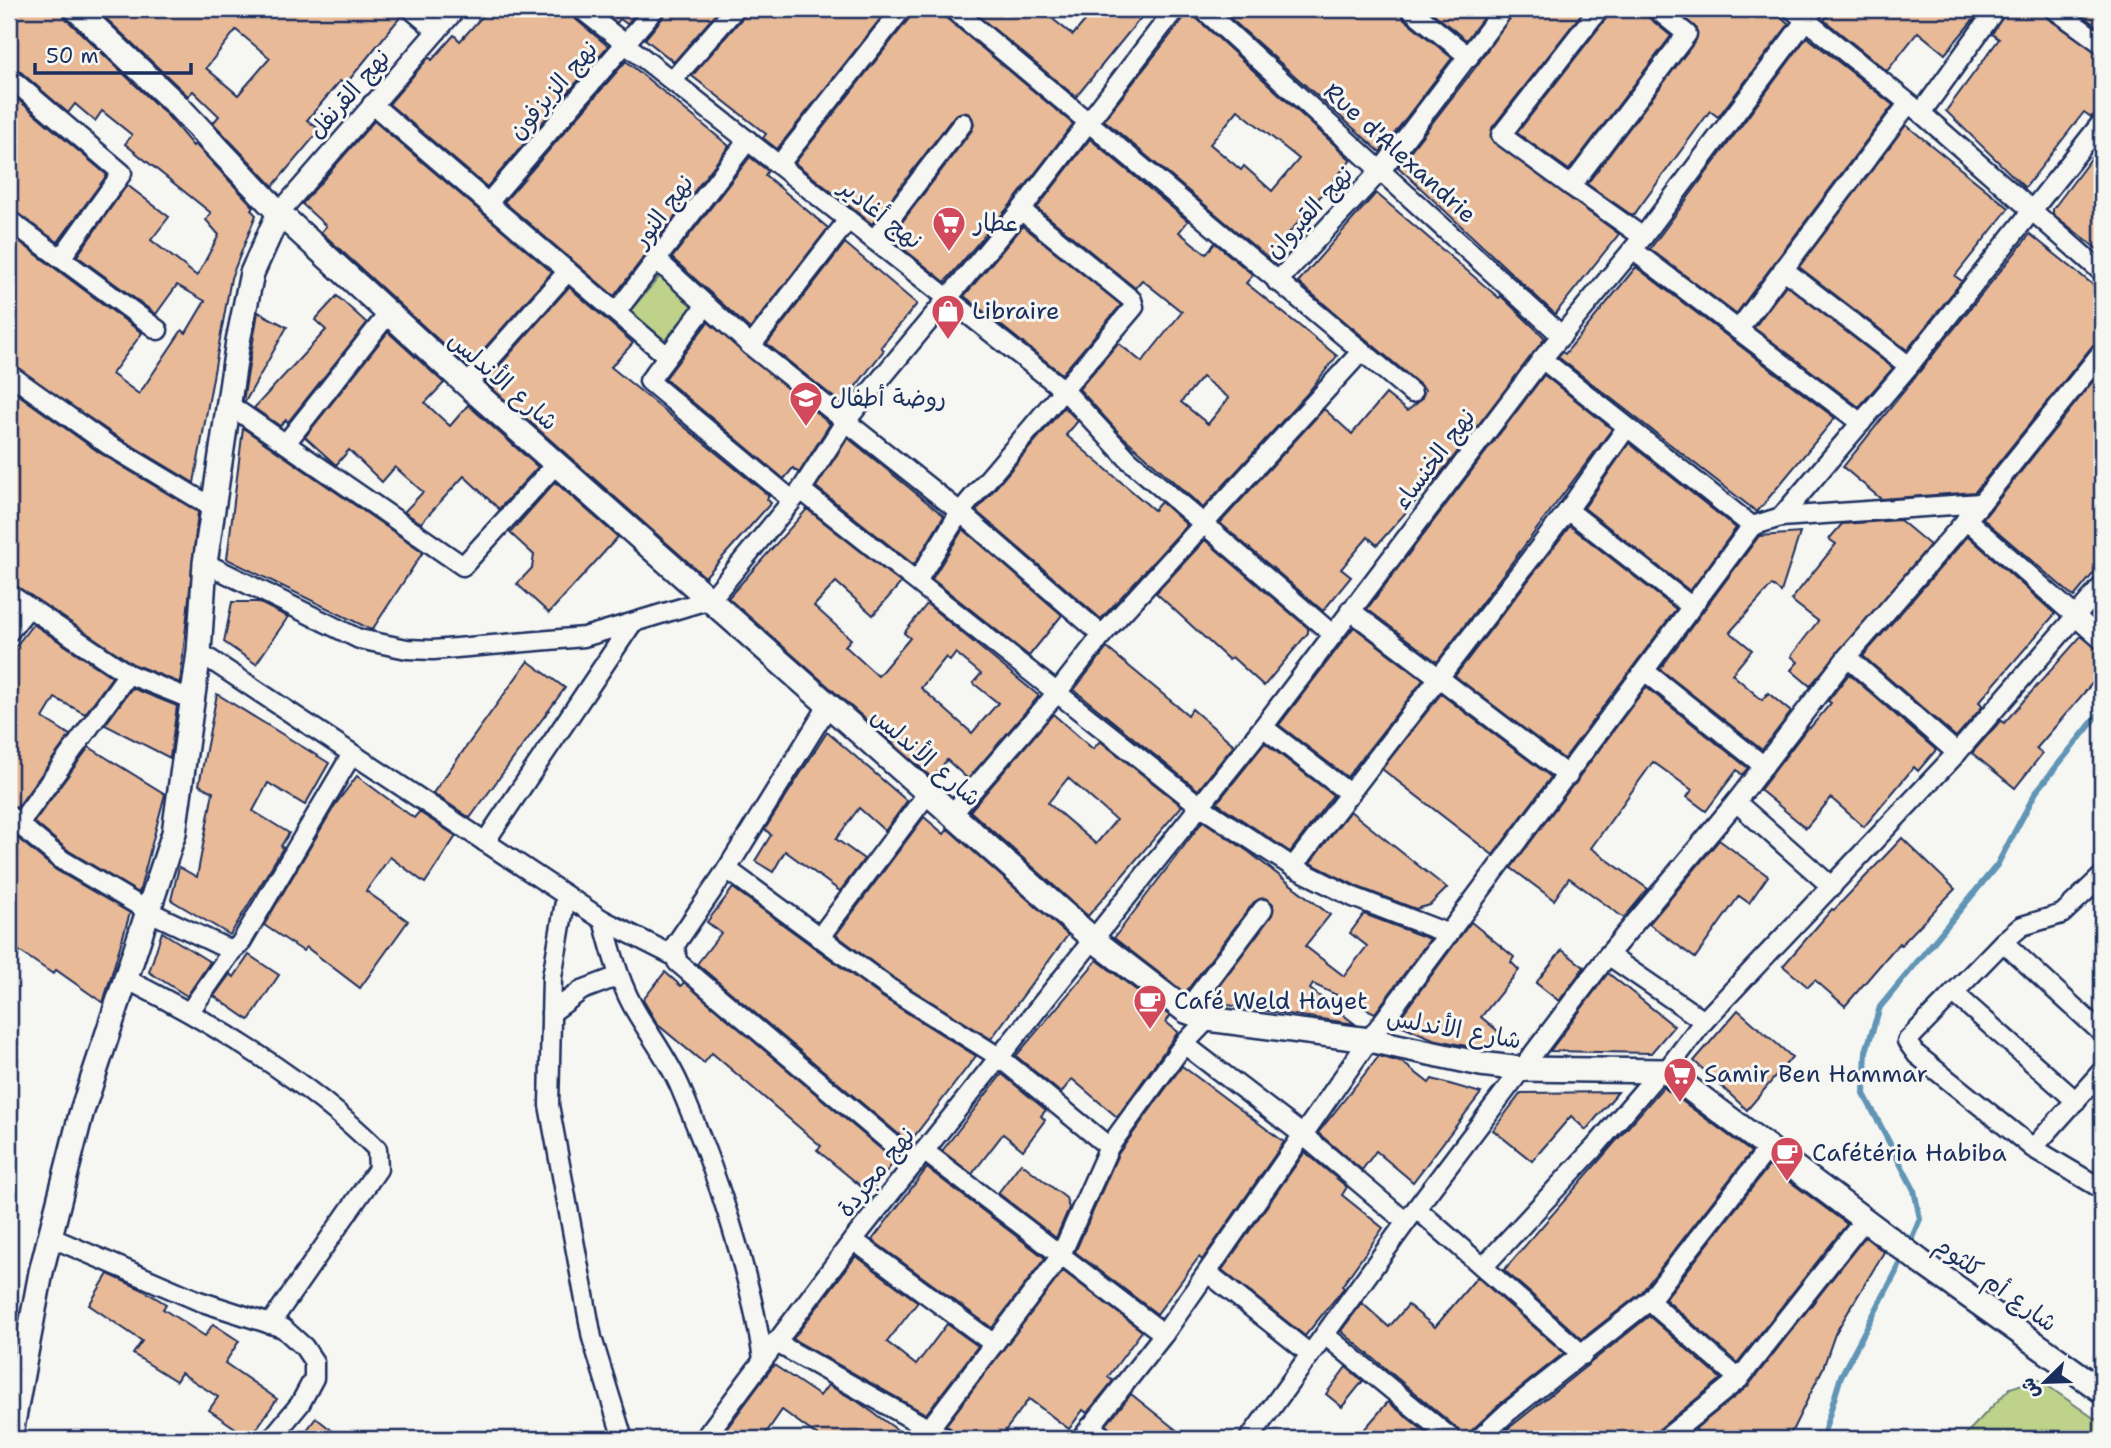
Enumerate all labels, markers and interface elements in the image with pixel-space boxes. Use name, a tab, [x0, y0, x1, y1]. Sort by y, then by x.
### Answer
scale bar	[35, 32, 191, 76]
street label: نهج الزيزفون	[501, 34, 605, 146]
text: 50 m	[46, 42, 99, 70]
street label: نهج القرنفل	[301, 42, 397, 146]
street label: Rue d'Alexandrie	[1317, 76, 1483, 230]
street label: نهج القيروان	[1258, 159, 1360, 265]
street label: نهج النور	[624, 168, 701, 256]
street label: نهج أغادير	[831, 170, 929, 256]
supermarket icon: عطار	[930, 204, 968, 253]
place label: عطار	[972, 207, 1018, 239]
shop icon: Libraire	[929, 292, 967, 341]
place label: Libraire	[972, 295, 1060, 327]
street label: شارع الأندلس	[441, 324, 565, 438]
school or university icon: روضة أطفال	[787, 379, 825, 428]
place label: روضة أطفال	[830, 382, 946, 414]
street label: نهج الخنساء	[1385, 402, 1483, 516]
street label: شارع الأندلس	[864, 700, 988, 814]
cafe icon: Café Weld Hayet	[1131, 982, 1169, 1031]
place label: Café Weld Hayet	[1174, 985, 1368, 1017]
street label: شارع الأندلس	[1384, 1000, 1524, 1058]
supermarket icon: Samir Ben Hammar	[1661, 1055, 1699, 1104]
place label: Samir Ben Hammar	[1704, 1058, 1928, 1090]
street label: نهج مجردة	[830, 1120, 922, 1224]
cafe icon: Cafétéria Habiba	[1768, 1134, 1806, 1183]
place label: Cafétéria Habiba	[1812, 1137, 2007, 1169]
street label: شارع أم كلثوم	[1927, 1229, 2064, 1341]
north arrow	[2010, 1346, 2080, 1416]
text: ش	[2014, 1374, 2045, 1403]

